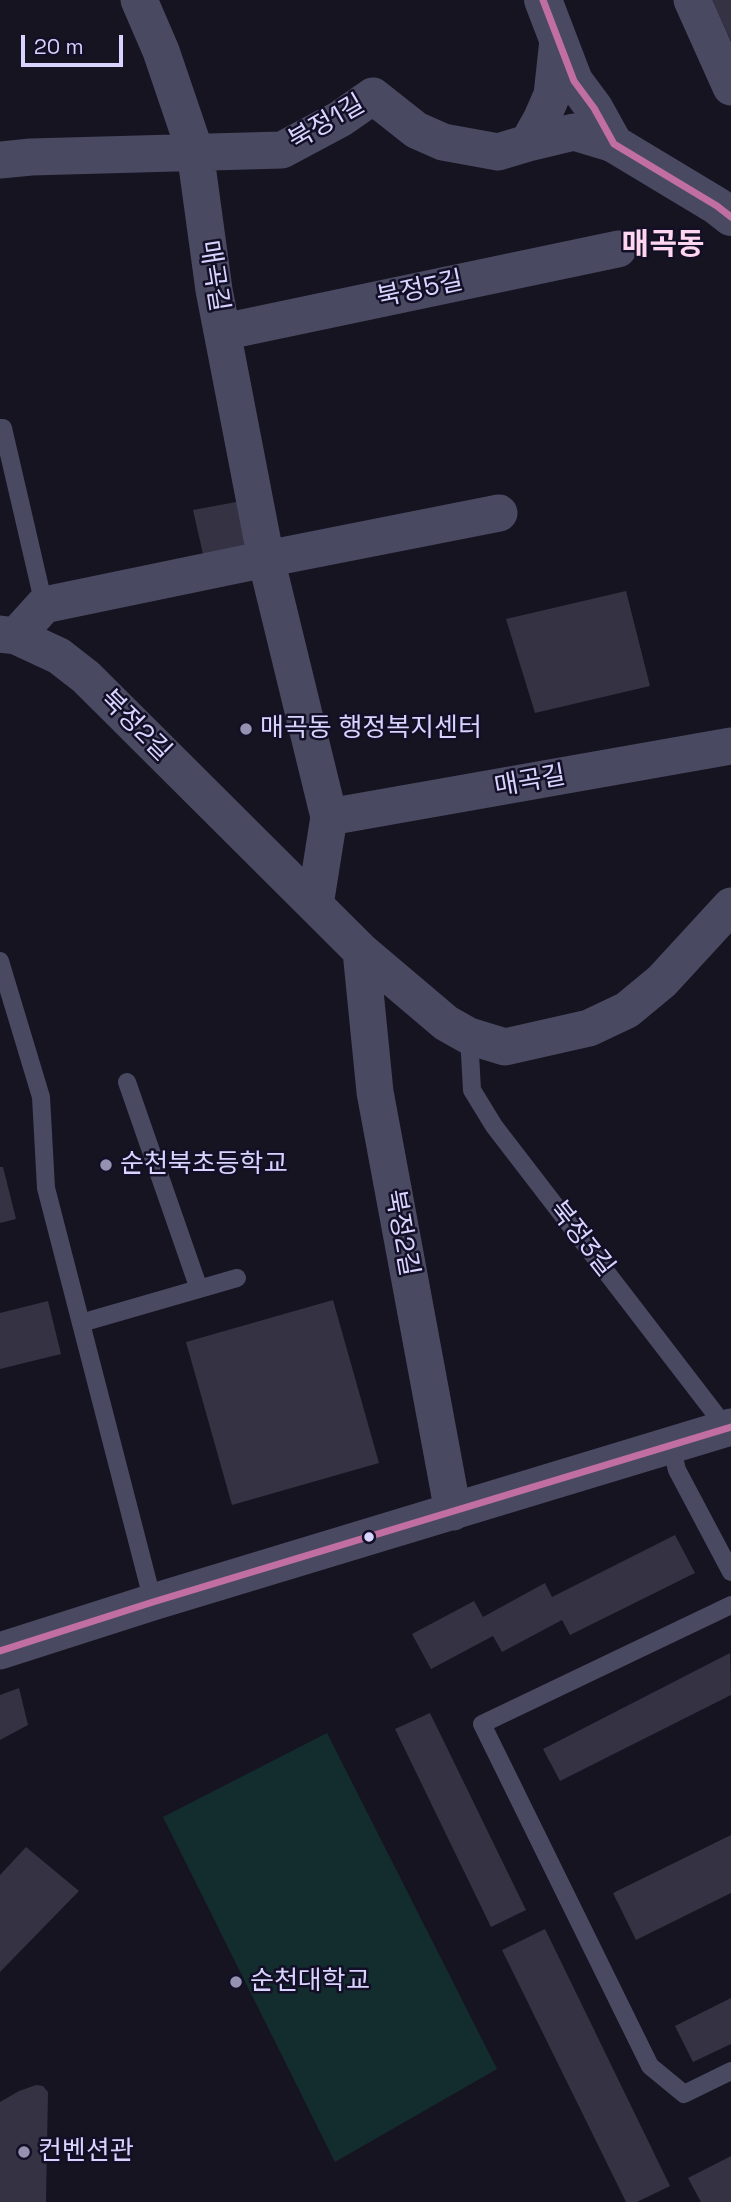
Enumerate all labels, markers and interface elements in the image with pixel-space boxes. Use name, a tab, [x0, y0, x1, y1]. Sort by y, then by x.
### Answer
scale bar	[24, 21, 126, 65]
text: 20 m	[34, 33, 84, 60]
street label: 북정1길	[283, 89, 371, 157]
district label: 매곡동	[622, 228, 704, 264]
street label: 매곡길	[192, 238, 234, 314]
street label: 북정5길	[374, 266, 466, 314]
street label: 북정2길	[93, 684, 177, 768]
place label: 매곡동 행정복지센터	[260, 713, 482, 745]
marker: 매곡동 행정복지센터	[238, 721, 254, 737]
street label: 매곡길	[492, 760, 568, 804]
place label: 순천북초등학교	[120, 1149, 287, 1181]
marker: 순천북초등학교	[98, 1157, 114, 1173]
street label: 북정2길	[378, 1187, 424, 1279]
street label: 북정3길	[542, 1195, 620, 1283]
unlabelled marker	[362, 1530, 376, 1544]
place label: 순천대학교	[250, 1966, 370, 1998]
marker: 순천대학교	[228, 1974, 244, 1990]
place label: 컨벤션관	[38, 2136, 134, 2168]
marker: 컨벤션관	[16, 2144, 32, 2160]

